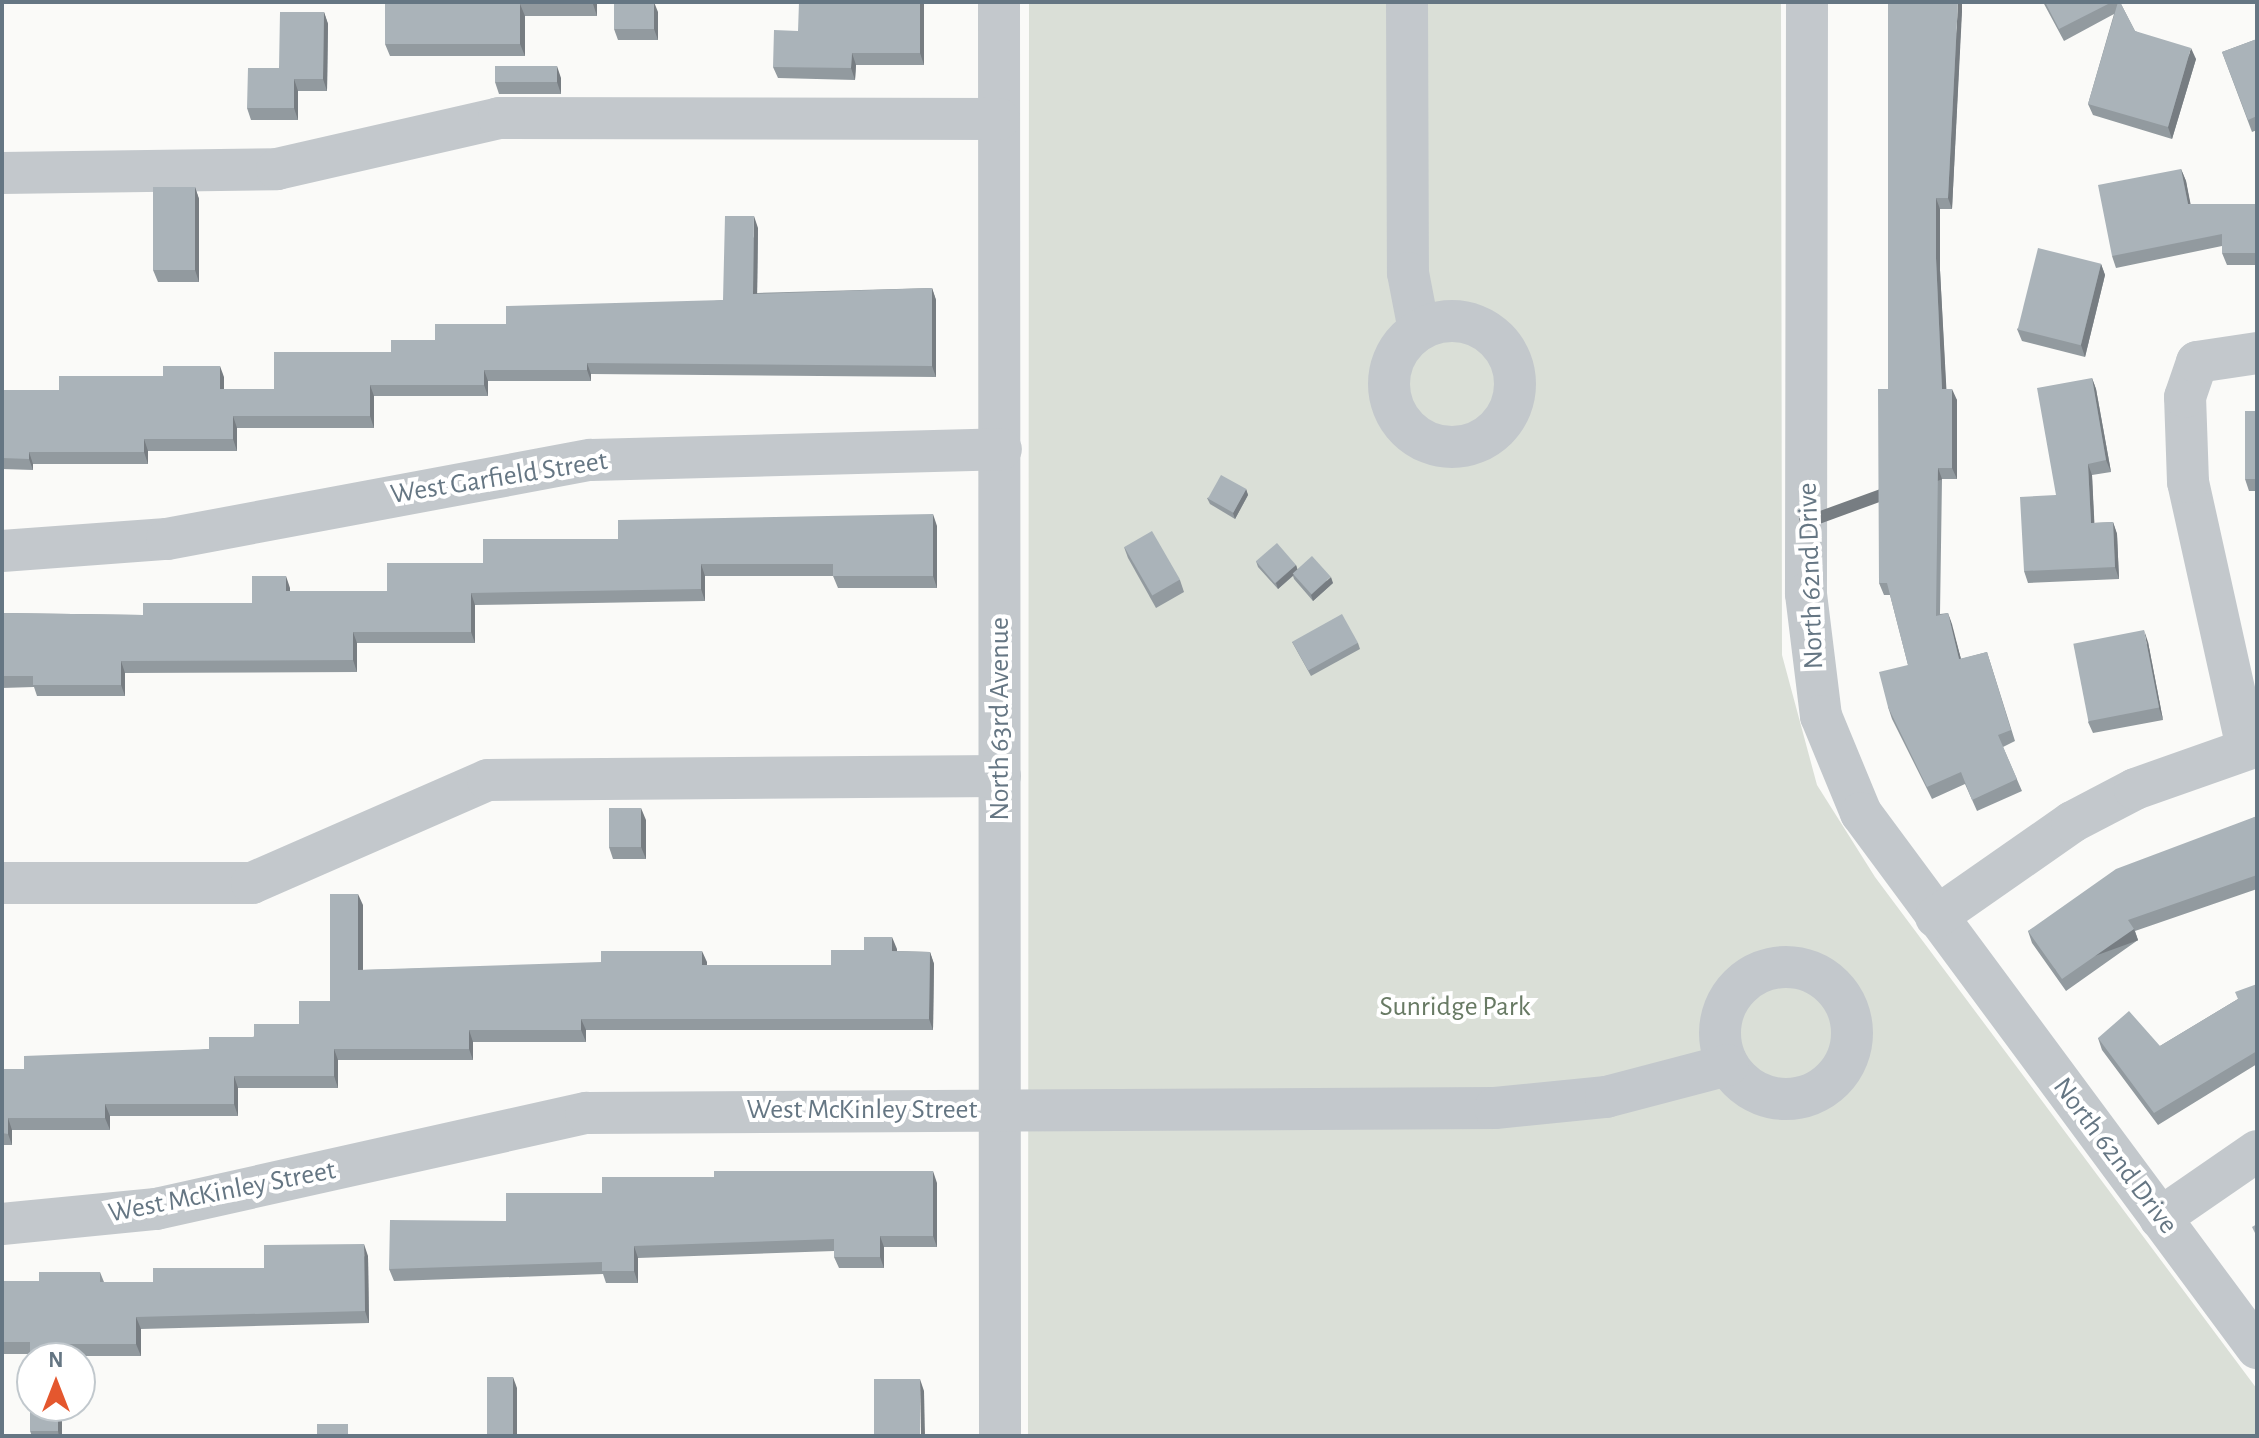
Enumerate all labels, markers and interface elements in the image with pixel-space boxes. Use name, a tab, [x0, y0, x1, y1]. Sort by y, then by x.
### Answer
street label: West Garfield Street	[388, 444, 610, 512]
street label: North 62nd Drive	[1791, 482, 1831, 670]
street label: North 63rd Avenue	[983, 617, 1017, 821]
park label: Sunridge Park	[1379, 990, 1531, 1024]
street label: North 62nd Drive	[2045, 1071, 2185, 1241]
street label: West McKinley Street	[747, 1093, 977, 1127]
street label: West McKinley Street	[105, 1153, 339, 1231]
north arrow	[16, 1342, 96, 1422]
text: N	[48, 1349, 64, 1371]

